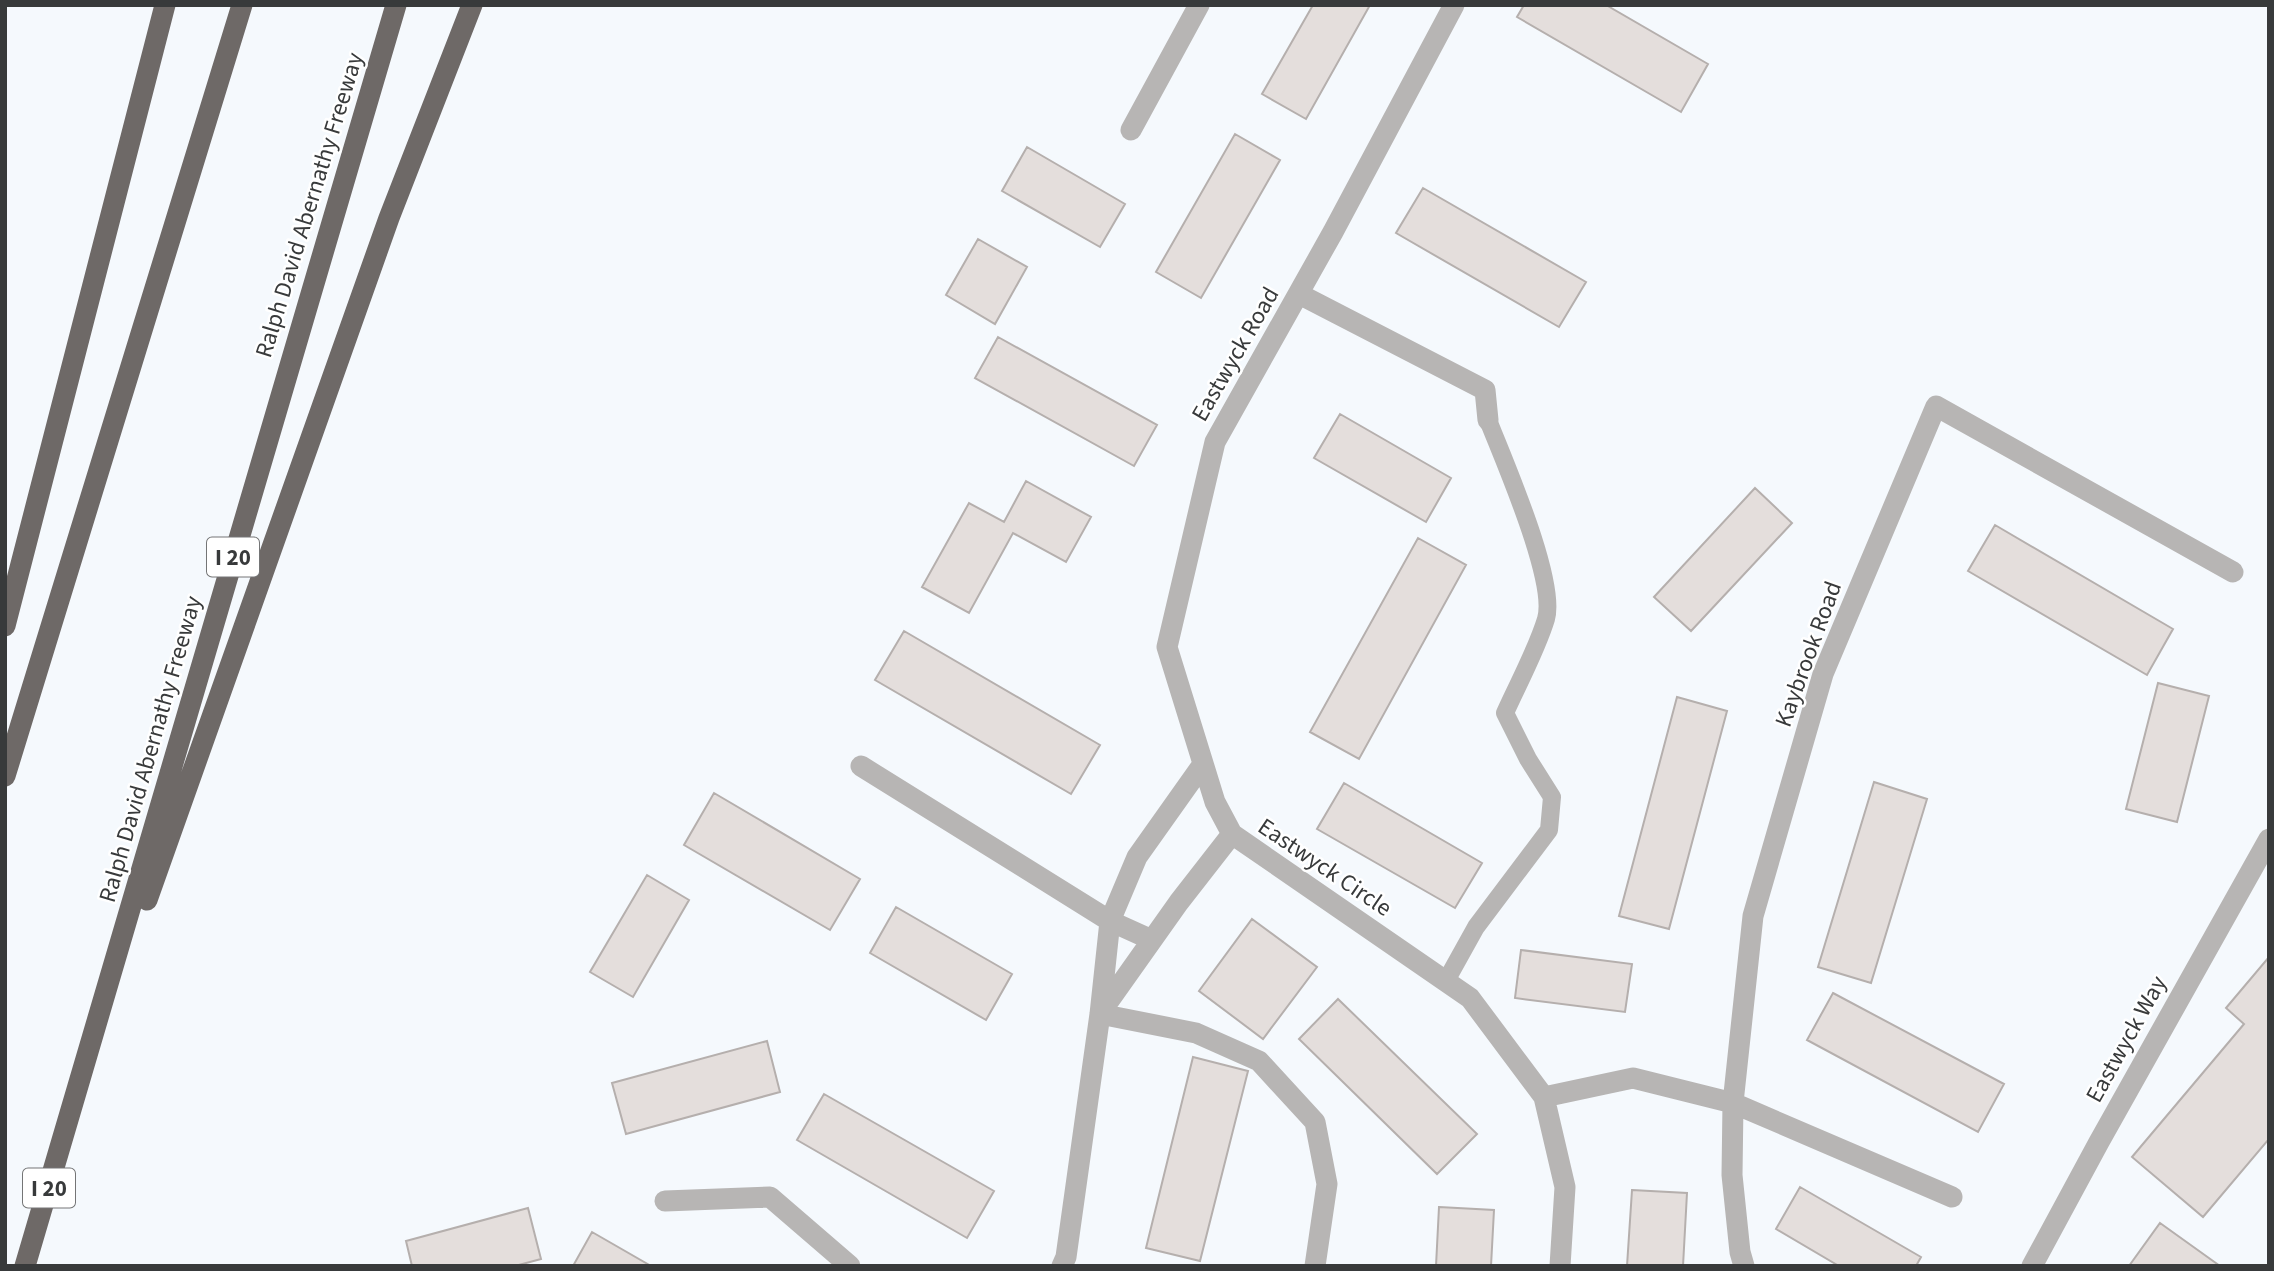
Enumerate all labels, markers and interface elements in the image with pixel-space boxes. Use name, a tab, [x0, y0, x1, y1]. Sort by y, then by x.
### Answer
street label: Ralph David Abernathy Freeway	[246, 48, 373, 362]
street label: Eastwyck Road	[1183, 281, 1288, 428]
road number: I 20	[207, 538, 259, 576]
street label: Kaybrook Road	[1766, 576, 1851, 732]
street label: Ralph David Abernathy Freeway	[90, 592, 211, 907]
street label: Eastwyck Circle	[1251, 810, 1399, 925]
street label: Eastwyck Way	[2077, 969, 2176, 1109]
road number: I 20	[23, 1168, 75, 1208]

